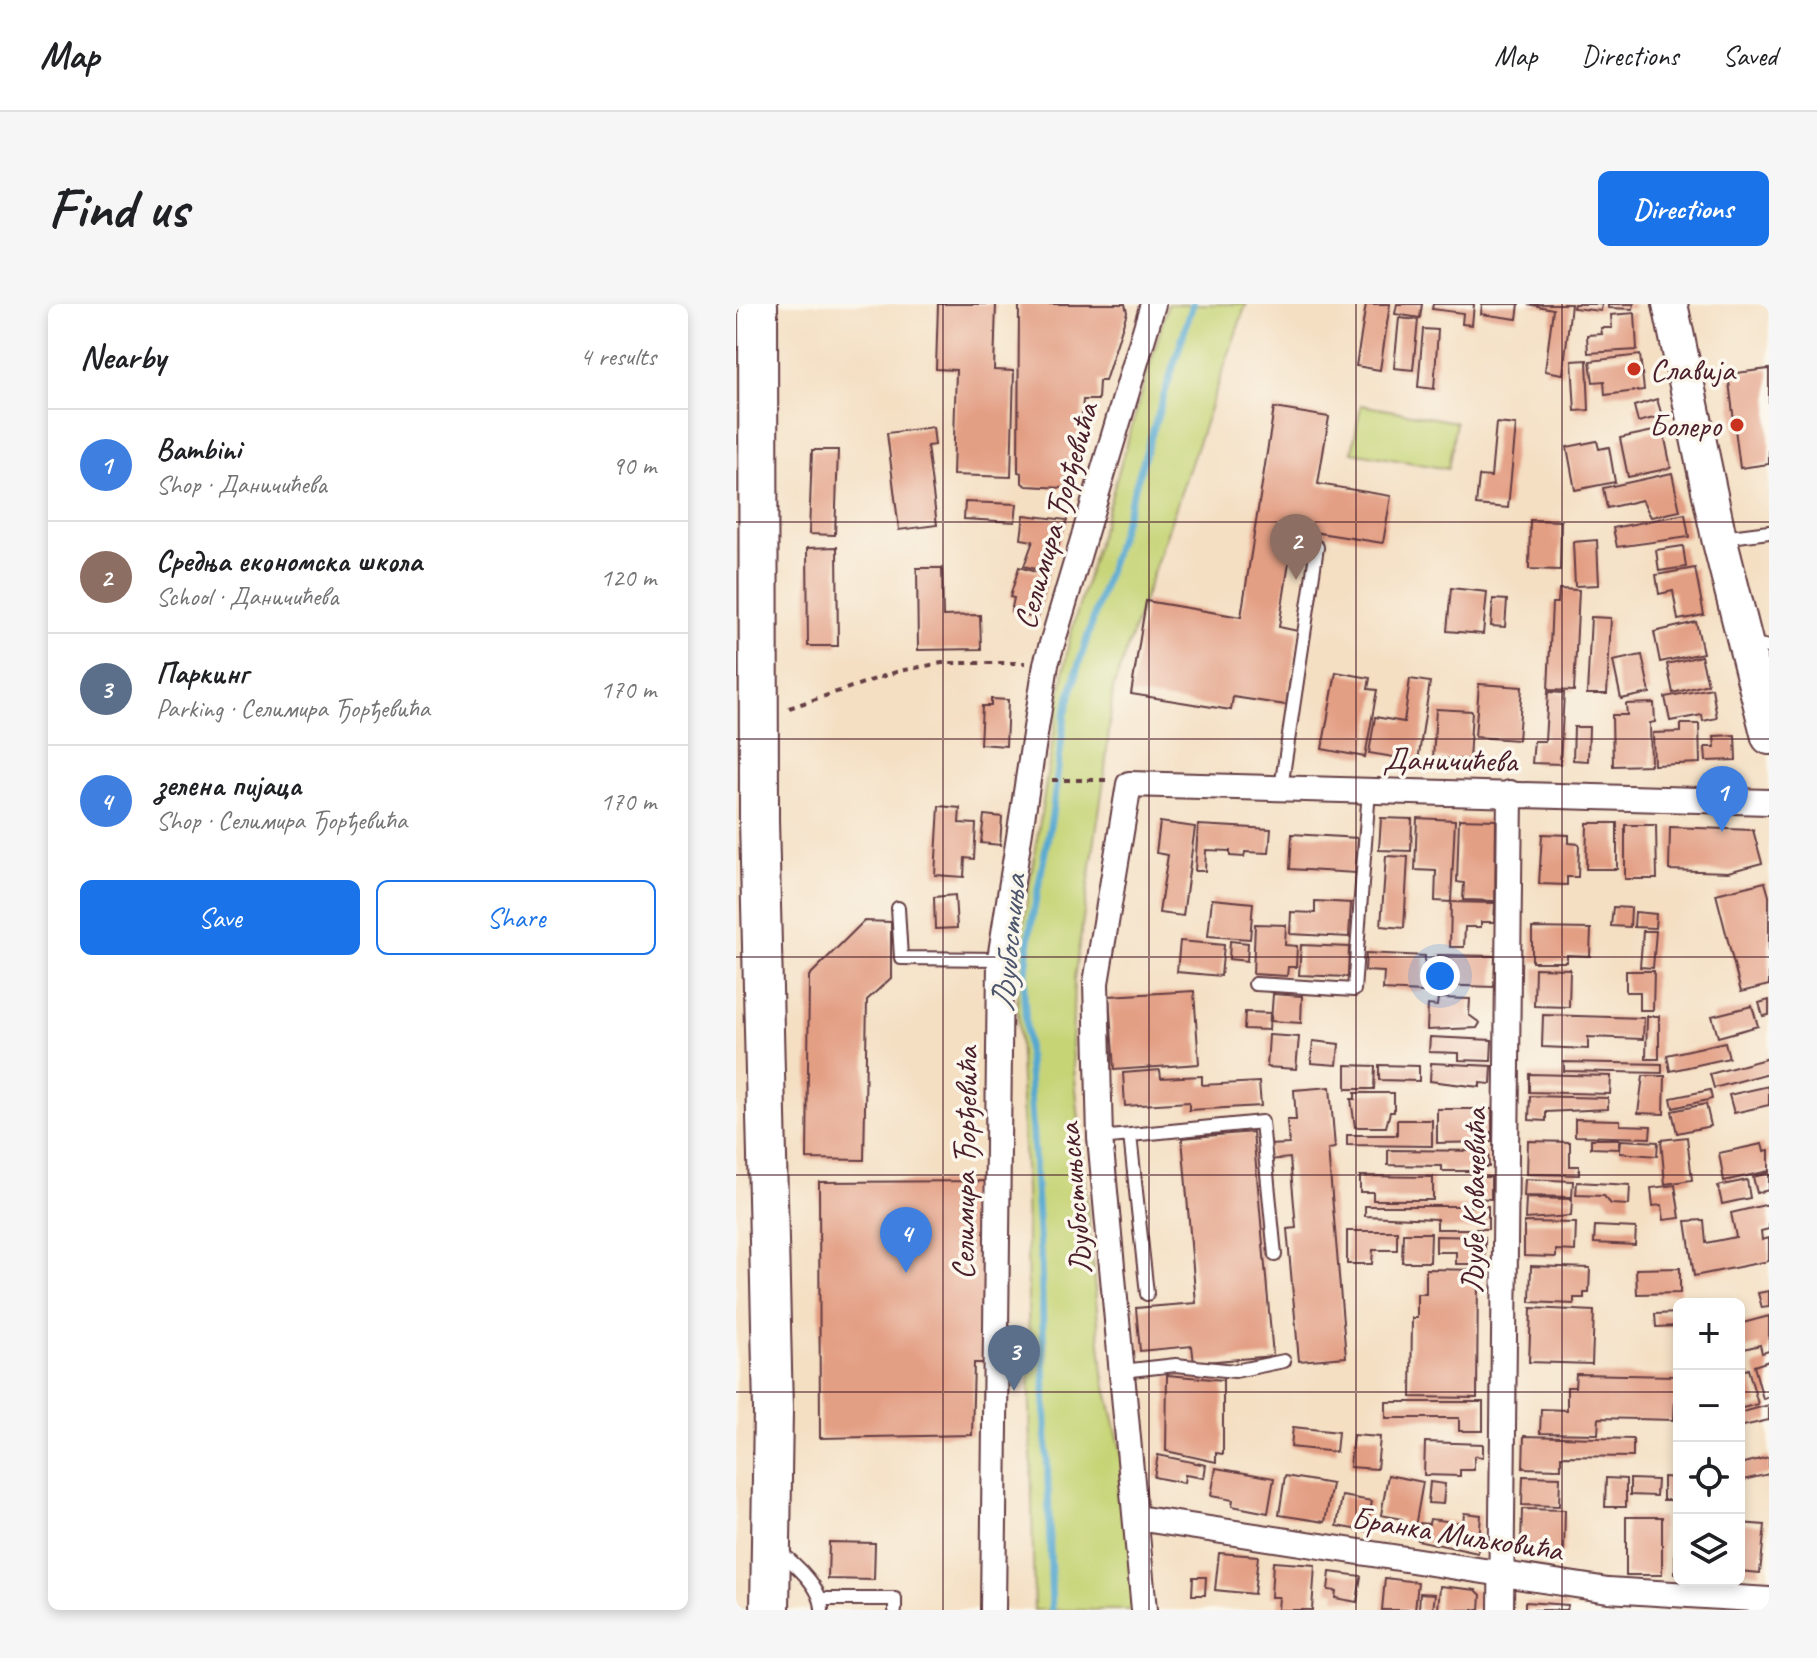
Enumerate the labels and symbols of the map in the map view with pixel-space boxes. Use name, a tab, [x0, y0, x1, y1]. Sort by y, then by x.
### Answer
place label: Славија	[1650, 349, 1737, 390]
marker: Славија	[1625, 360, 1643, 378]
street label: Селимира Ђорђевића	[1004, 396, 1108, 634]
place label: Болеро	[1649, 405, 1723, 446]
marker: Болеро	[1728, 416, 1746, 434]
pin: 2	[1270, 514, 1322, 580]
street label: Даничићева	[1383, 738, 1520, 782]
pin: 1	[1696, 766, 1748, 832]
water label: Љубостиња	[981, 871, 1036, 1014]
your location	[1420, 956, 1460, 996]
street label: Селимира Ђорђевића	[942, 1044, 988, 1280]
street label: Љубе Ковачевића	[1452, 1106, 1496, 1294]
street label: Љубостињска	[1048, 1119, 1102, 1277]
pin: 4	[880, 1207, 932, 1273]
pin: 3	[988, 1325, 1040, 1391]
street label: Бранка Миљковића	[1349, 1497, 1567, 1571]

